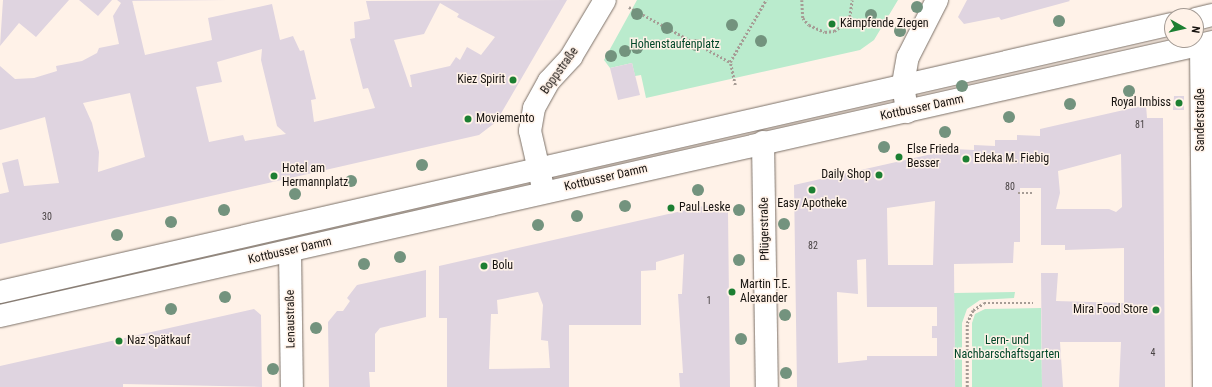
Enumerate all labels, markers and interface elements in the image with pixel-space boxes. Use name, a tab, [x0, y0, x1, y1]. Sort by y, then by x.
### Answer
north arrow	[1164, 8, 1204, 48]
place label: Kämpfende Ziegen	[840, 17, 929, 31]
marker: Kämpfende Ziegen	[827, 19, 837, 29]
text: N	[1188, 25, 1202, 34]
park label: Hohenstaufenplatz	[630, 38, 720, 52]
street label: Boppstraße	[538, 45, 582, 97]
place label: Kiez Spirit	[457, 73, 505, 87]
marker: Kiez Spirit	[508, 75, 518, 85]
street label: Sanderstraße	[1194, 88, 1208, 152]
street label: Kottbusser Damm	[879, 92, 965, 124]
place label: Royal Imbiss	[1111, 96, 1171, 110]
marker: Royal Imbiss	[1174, 98, 1184, 108]
place label: Moviemento	[476, 112, 534, 126]
marker: Moviemento	[463, 114, 473, 124]
house number: 81	[1135, 119, 1145, 131]
place label: Else Frieda Besser	[907, 143, 959, 171]
marker: Else Frieda Besser	[894, 152, 904, 162]
place label: Edeka M. Fiebig	[974, 152, 1049, 166]
marker: Edeka M. Fiebig	[961, 154, 971, 164]
street label: Kottbusser Damm	[563, 161, 649, 195]
place label: Hotel am Hermannplatz	[282, 162, 348, 190]
place label: Daily Shop	[821, 168, 871, 182]
marker: Daily Shop	[874, 170, 884, 180]
marker: Hotel am Hermannplatz	[269, 171, 279, 181]
house number: 80	[1005, 181, 1015, 193]
marker: Easy Apotheke	[807, 185, 817, 195]
street label: Pflügerstraße	[757, 197, 773, 261]
place label: Easy Apotheke	[777, 197, 847, 211]
place label: Paul Leske	[679, 201, 730, 215]
marker: Paul Leske	[666, 203, 676, 213]
house number: 30	[42, 211, 52, 223]
street label: Kottbusser Damm	[247, 234, 333, 268]
house number: 82	[808, 240, 818, 252]
place label: Bolu	[492, 259, 513, 273]
marker: Bolu	[479, 261, 489, 271]
place label: Martin T.E. Alexander	[740, 278, 791, 306]
marker: Martin T.E. Alexander	[727, 287, 737, 297]
street label: Lenaustraße	[283, 289, 299, 349]
house number: 1	[707, 295, 711, 307]
place label: Mira Food Store	[1073, 303, 1148, 317]
marker: Mira Food Store	[1151, 305, 1161, 315]
place label: Naz Spätkauf	[127, 334, 190, 348]
park label: Lern- und Nachbarschaftsgarten	[954, 334, 1060, 362]
marker: Naz Spätkauf	[114, 336, 124, 346]
house number: 4	[1151, 347, 1155, 359]

